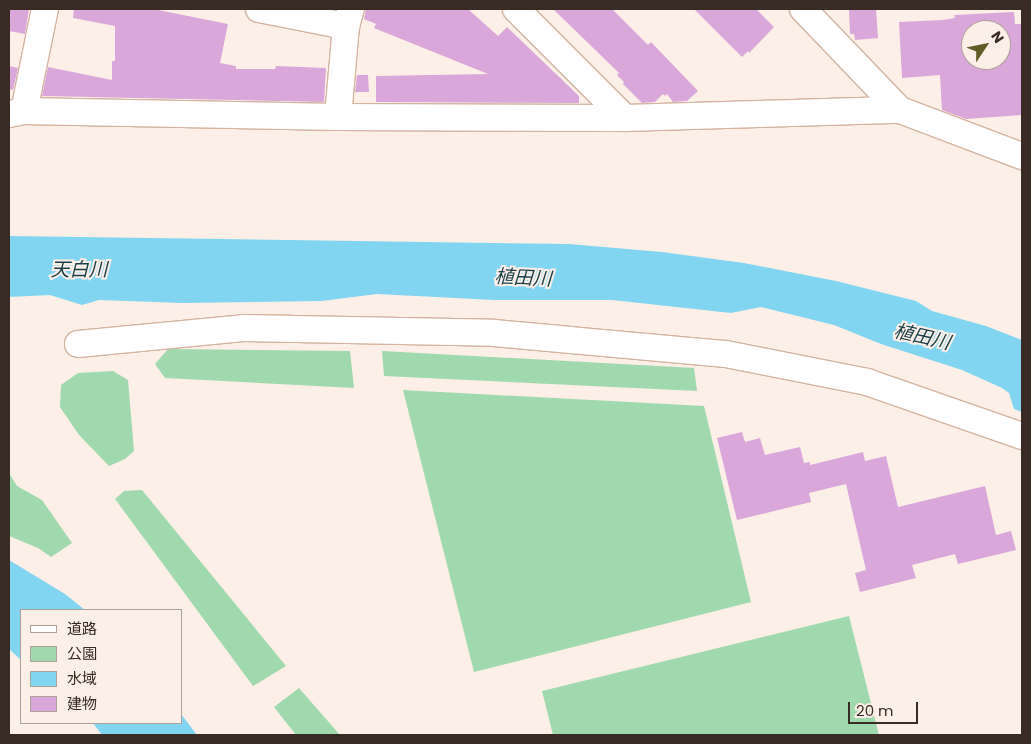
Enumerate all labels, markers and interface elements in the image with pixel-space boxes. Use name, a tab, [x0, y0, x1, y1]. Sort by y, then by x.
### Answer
north arrow	[961, 20, 1011, 70]
text: N	[986, 27, 1009, 47]
water label: 天白川	[51, 259, 107, 281]
water label: 植田川	[494, 265, 552, 291]
water label: 植田川	[892, 319, 952, 355]
legend	[20, 609, 182, 724]
text: 道路	[67, 618, 97, 639]
text: 公園	[67, 643, 97, 664]
text: 水域	[67, 668, 97, 689]
scale bar	[851, 692, 921, 724]
text: 建物	[67, 693, 97, 714]
text: 20 m	[856, 700, 894, 721]

